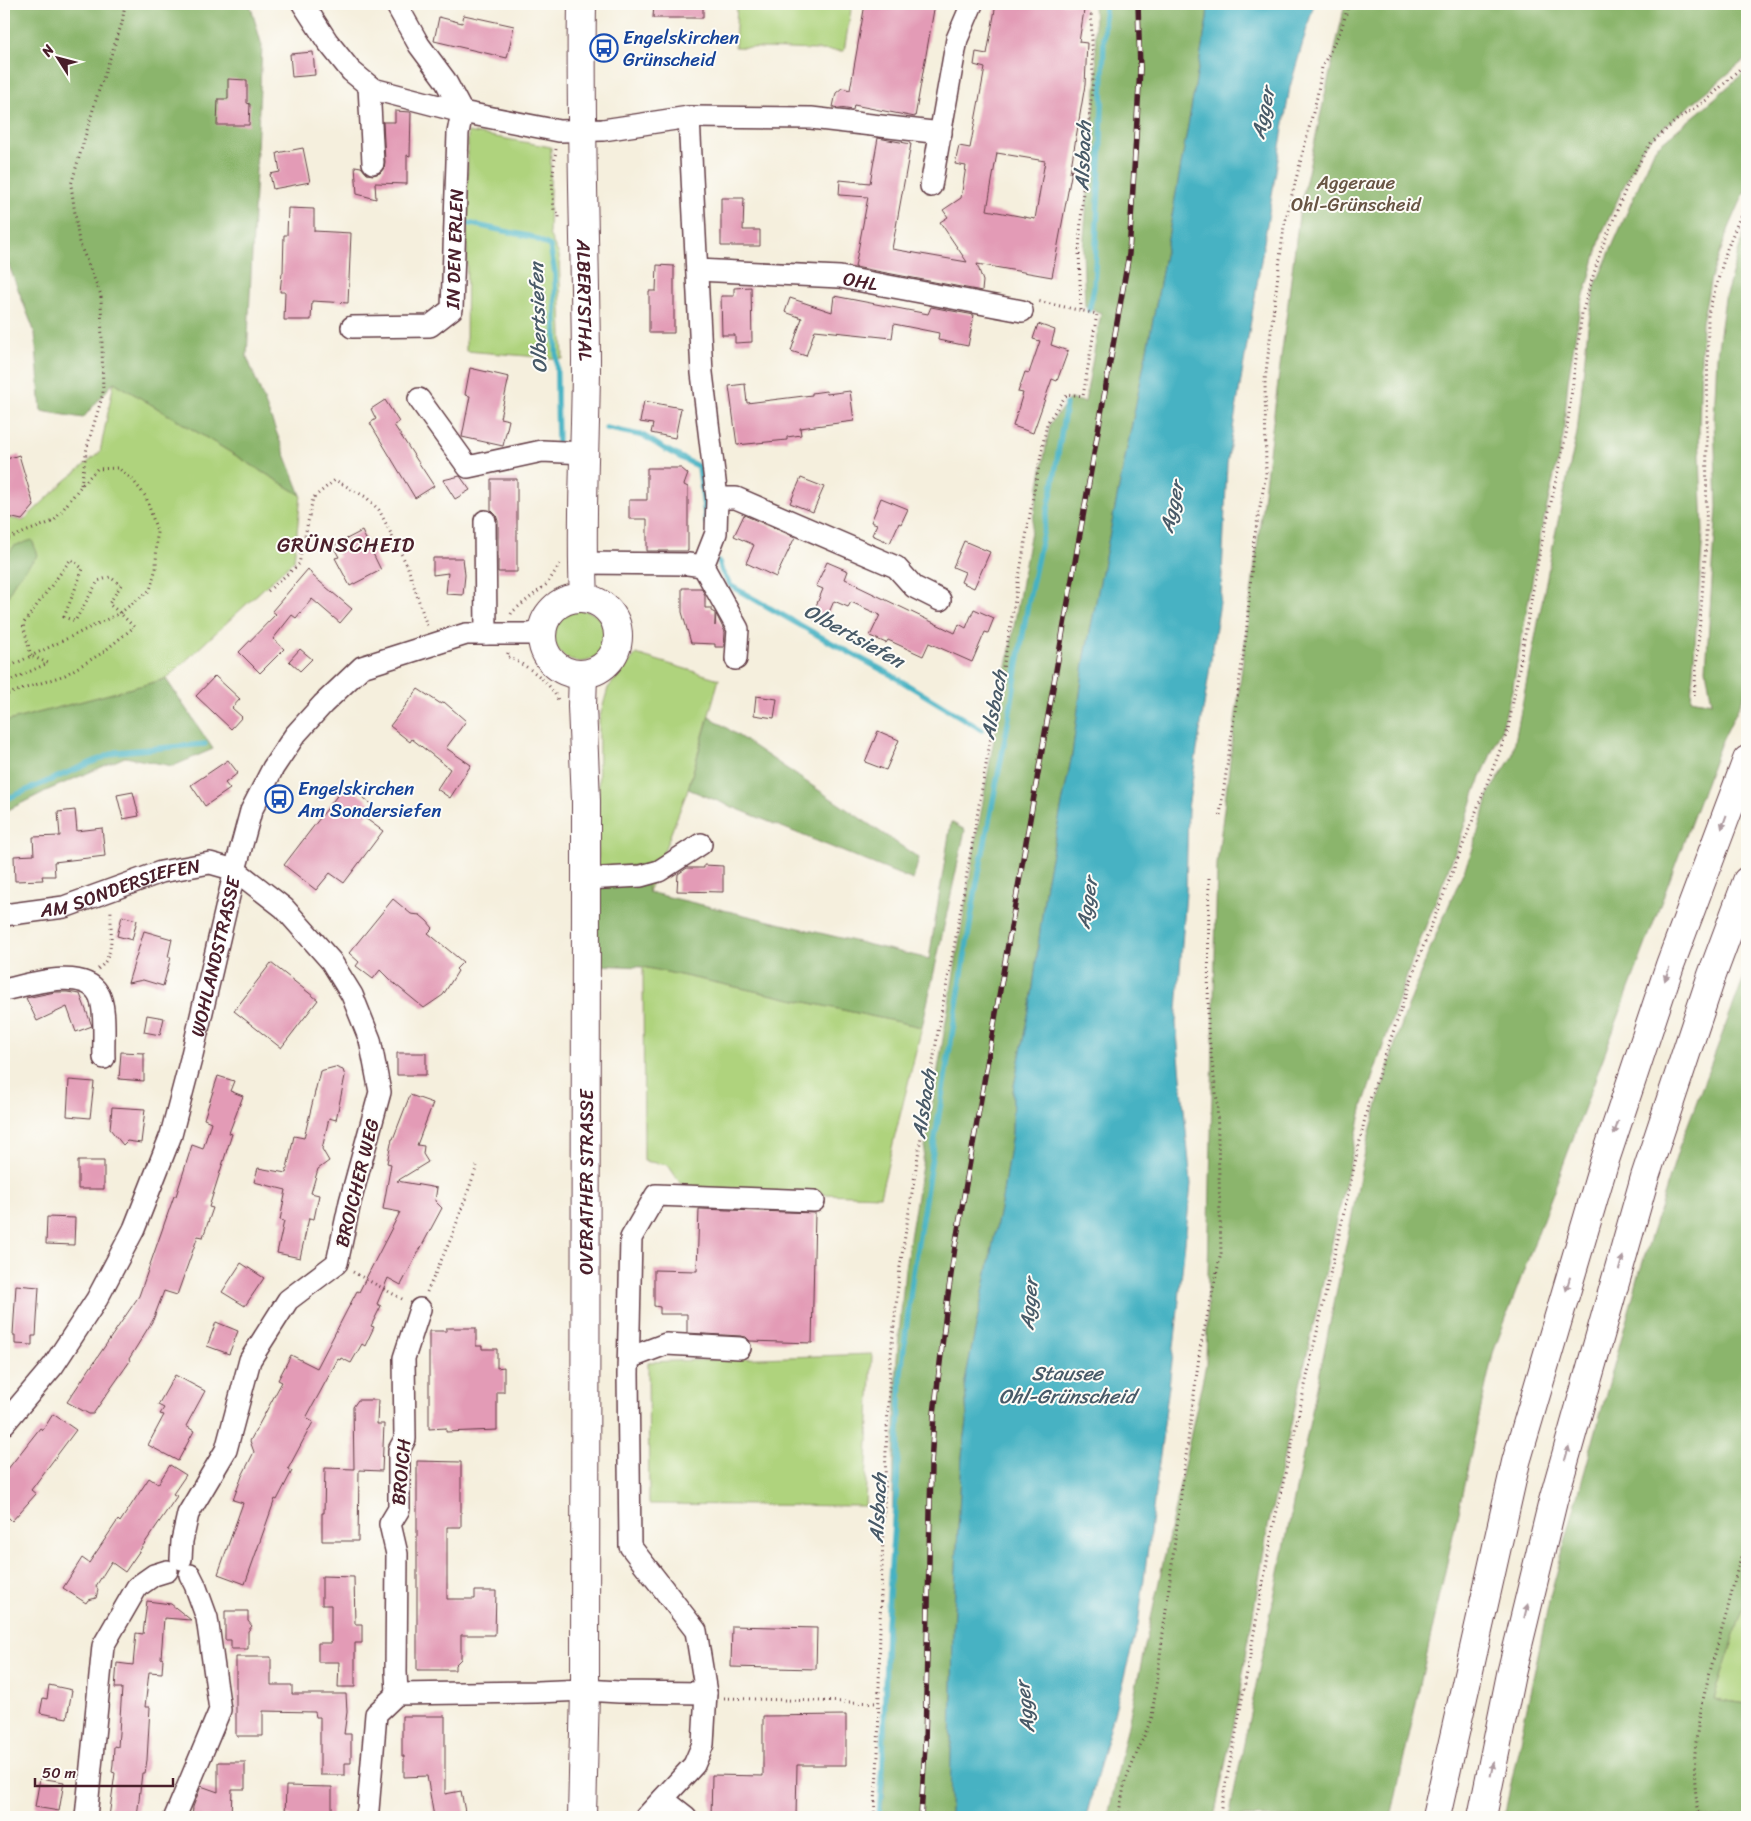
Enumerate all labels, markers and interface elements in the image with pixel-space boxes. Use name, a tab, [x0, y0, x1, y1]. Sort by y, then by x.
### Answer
place label: Engelskirchen Grünscheid	[623, 21, 739, 76]
north arrow	[32, 32, 82, 82]
bus stop icon: Engelskirchen Grünscheid	[589, 33, 619, 63]
text: N	[34, 39, 61, 63]
water label: Agger	[1240, 80, 1286, 143]
water label: Alsbach	[1064, 118, 1102, 192]
park label: Aggeraue Ohl-Grünscheid	[1291, 166, 1422, 221]
street label: IN DEN ERLEN	[435, 188, 473, 311]
street label: ALBERTSTHAL	[568, 238, 603, 361]
water label: Olbertsiefen	[519, 260, 557, 374]
street label: OHL	[840, 261, 881, 300]
water label: Agger	[1149, 474, 1196, 537]
district label: GRÜNSCHEID	[277, 526, 415, 564]
water label: Olbertsiefen	[797, 594, 913, 679]
water label: Alsbach	[970, 665, 1018, 743]
place label: Engelskirchen Am Sondersiefen	[297, 772, 441, 827]
bus stop icon: Engelskirchen Am Sondersiefen	[264, 784, 294, 814]
one-way arrow	[1719, 815, 1727, 829]
street label: AM SONDERSIEFEN	[37, 849, 204, 927]
water label: Agger	[1066, 871, 1109, 932]
street label: WOHLANDSTRASSE	[180, 872, 250, 1040]
one-way arrow	[1663, 967, 1671, 982]
water label: Alsbach	[901, 1065, 947, 1142]
street label: OVERATHER STRASSE	[569, 1088, 602, 1275]
street label: BROICHER WEG	[325, 1115, 389, 1251]
one-way arrow	[1611, 1121, 1619, 1136]
one-way arrow	[1617, 1256, 1625, 1271]
water label: Agger	[1009, 1273, 1049, 1332]
one-way arrow	[1564, 1276, 1572, 1291]
water label: Stausee Ohl-Grünscheid	[999, 1356, 1141, 1414]
street label: BROICH	[382, 1437, 420, 1507]
one-way arrow	[1563, 1446, 1571, 1461]
water label: Alsbach	[859, 1470, 897, 1544]
one-way arrow	[1522, 1603, 1530, 1618]
water label: Agger	[1004, 1676, 1045, 1736]
scale bar	[35, 1756, 172, 1788]
text: 50 m	[42, 1760, 77, 1786]
one-way arrow	[1488, 1761, 1496, 1777]

